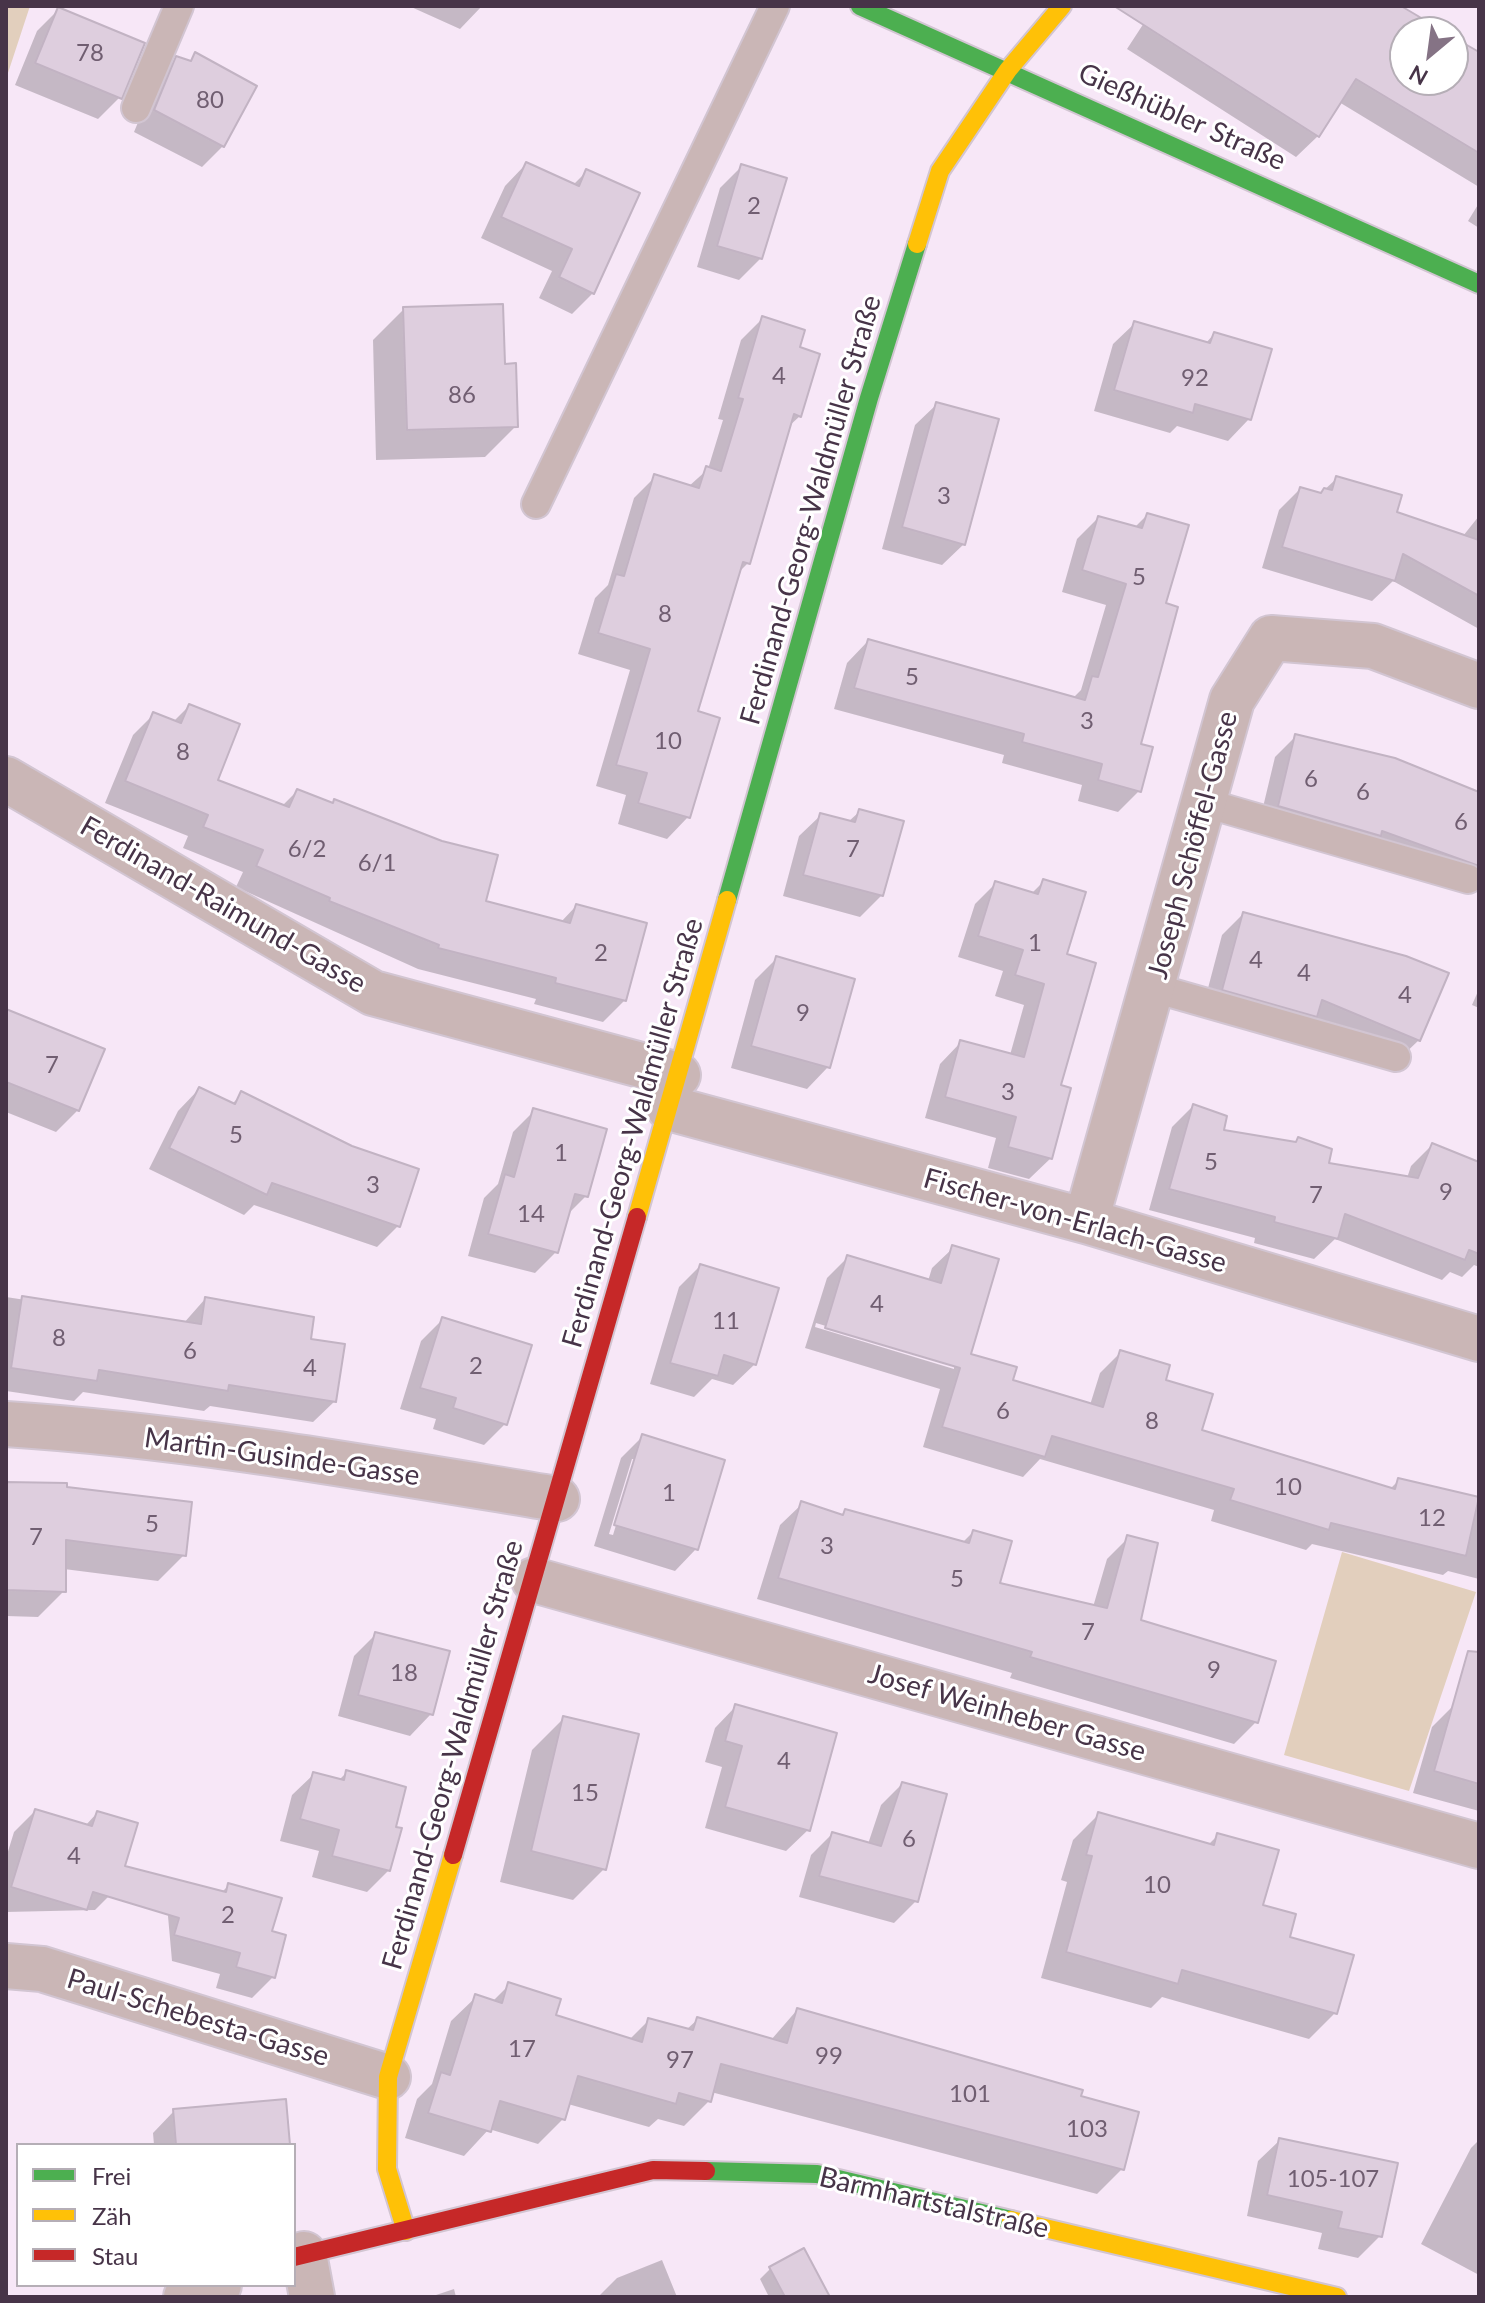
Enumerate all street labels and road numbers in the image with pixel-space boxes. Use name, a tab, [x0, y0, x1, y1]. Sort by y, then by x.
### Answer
street label: Gießhübler Straße	[1073, 56, 1291, 178]
street label: Ferdinand-Georg-Waldmüller Straße	[734, 291, 888, 729]
street label: Joseph Schöffel-Gasse	[1141, 708, 1245, 982]
street label: Ferdinand-Raimund-Gasse	[74, 809, 372, 1001]
street label: Ferdinand-Georg-Waldmüller Straße	[556, 914, 710, 1352]
street label: Fischer-von-Erlach-Gasse	[920, 1162, 1230, 1280]
street label: Martin-Gusinde-Gasse	[142, 1421, 422, 1493]
street label: Ferdinand-Georg-Waldmüller Straße	[376, 1536, 530, 1974]
street label: Josef Weinheber Gasse	[864, 1657, 1150, 1769]
street label: Paul-Schebesta-Gasse	[63, 1962, 333, 2074]
street label: Barmhartstalstraße	[816, 2160, 1052, 2246]

